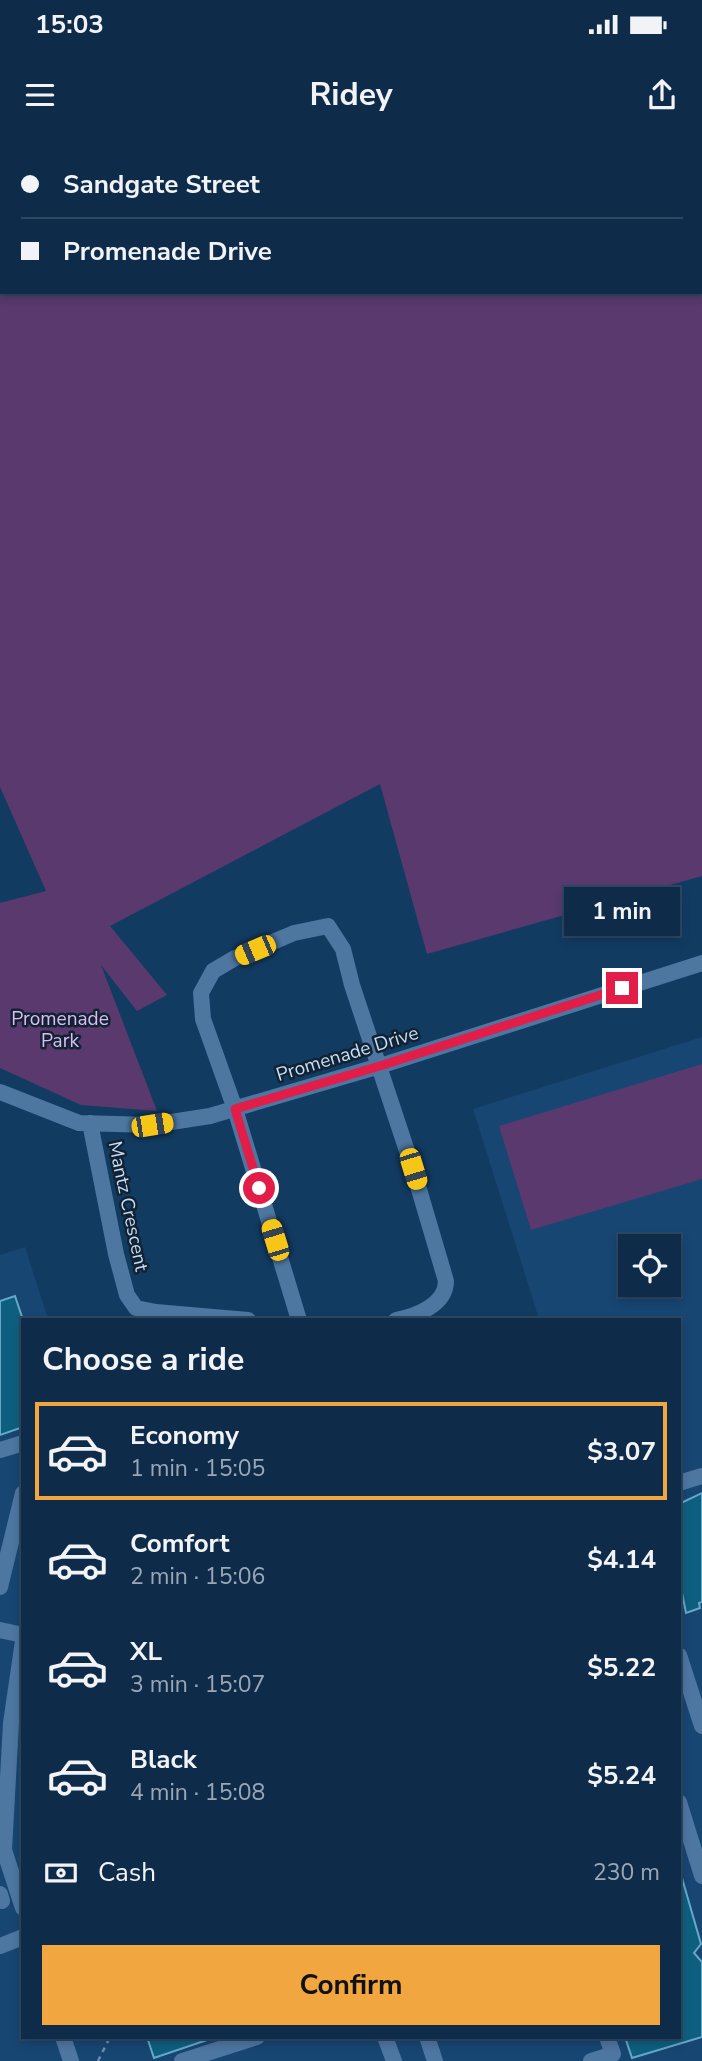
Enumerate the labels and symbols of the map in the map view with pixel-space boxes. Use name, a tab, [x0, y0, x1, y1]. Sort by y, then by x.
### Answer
callout: 1 min	[564, 886, 680, 936]
car	[232, 932, 279, 968]
route end	[606, 972, 638, 1004]
park label: Promenade Park	[11, 1006, 109, 1054]
street label: Promenade Drive	[273, 1020, 422, 1088]
car	[130, 1111, 175, 1139]
street label: Mantz Crescent	[102, 1139, 155, 1274]
car	[397, 1146, 430, 1192]
route start	[243, 1172, 275, 1204]
car	[259, 1217, 292, 1263]

